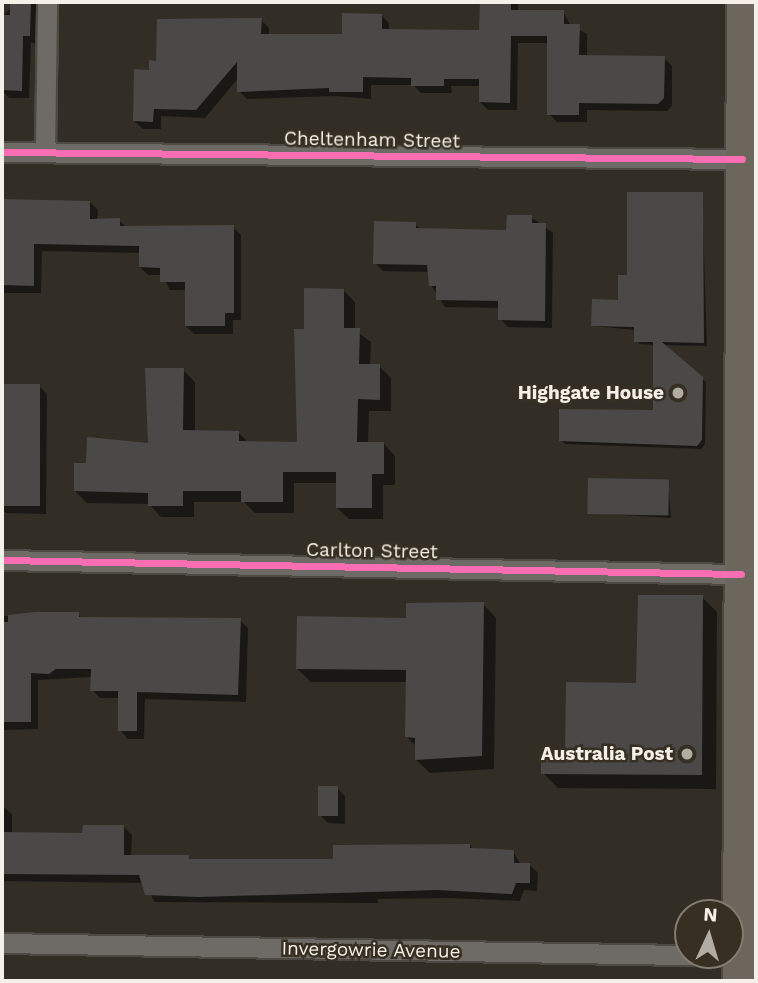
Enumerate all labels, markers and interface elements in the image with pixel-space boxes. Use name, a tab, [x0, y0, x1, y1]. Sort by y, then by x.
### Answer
street label: Cheltenham Street	[284, 127, 460, 153]
place label: Highgate House	[518, 382, 664, 404]
marker: Highgate House	[670, 385, 686, 401]
street label: Carlton Street	[306, 538, 438, 564]
place label: Australia Post	[541, 743, 673, 765]
marker: Australia Post	[679, 746, 695, 762]
north arrow	[674, 899, 744, 969]
text: N	[703, 903, 718, 927]
street label: Invergowrie Avenue	[281, 937, 461, 963]

